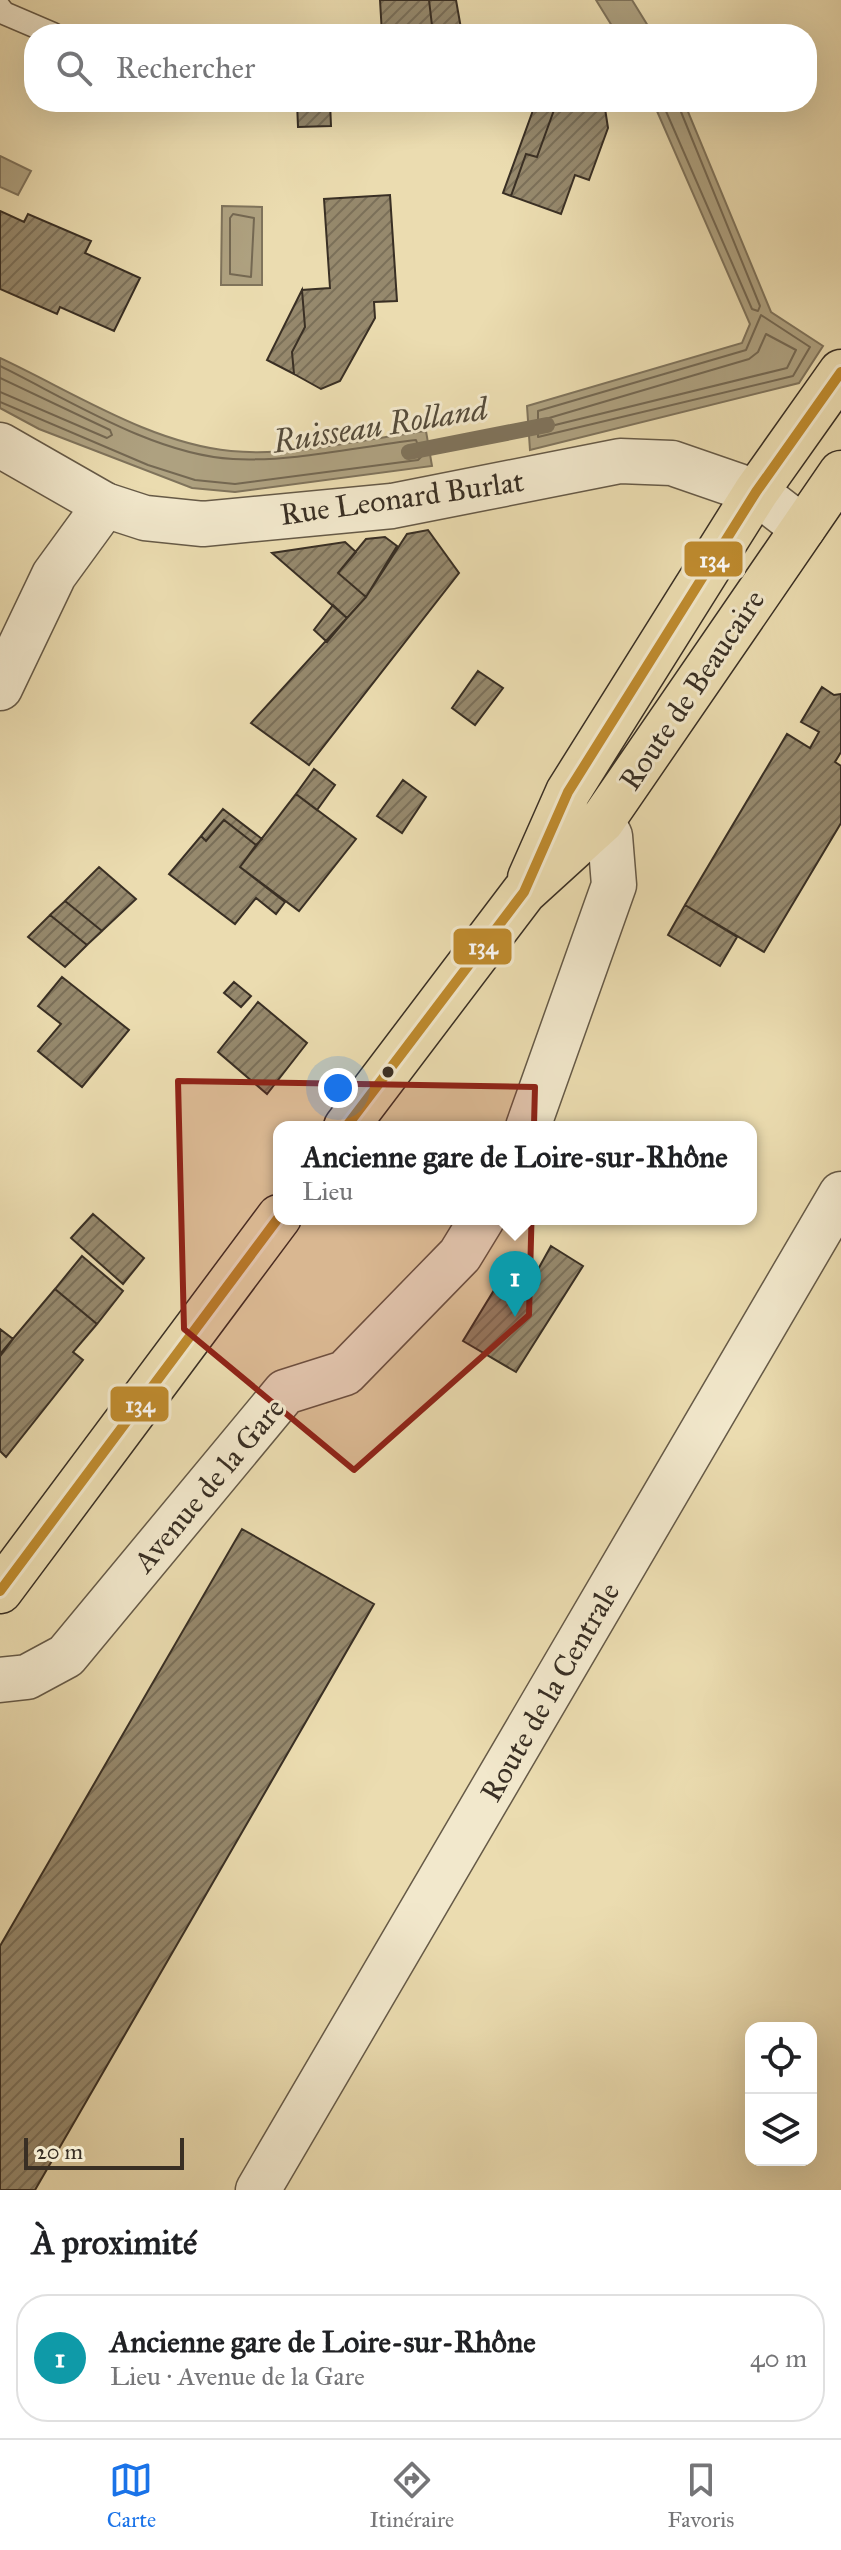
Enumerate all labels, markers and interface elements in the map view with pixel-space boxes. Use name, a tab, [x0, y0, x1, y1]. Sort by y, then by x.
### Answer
search box	[24, 24, 817, 112]
icon: search	[52, 46, 96, 90]
text: Rechercher	[116, 50, 255, 86]
water label: Ruisseau Rolland	[269, 389, 492, 462]
street label: Rue Leonard Burlat	[278, 463, 527, 533]
line badge: 134	[683, 540, 744, 578]
text: 134	[699, 546, 731, 573]
street label: Route de Beaucaire	[612, 583, 772, 797]
line badge: 134	[452, 927, 513, 966]
text: 134	[468, 933, 500, 960]
unlabelled marker	[380, 1064, 396, 1080]
your location	[318, 1068, 358, 1108]
popup	[273, 1121, 757, 1225]
text: Ancienne gare de Loire-sur-Rhône	[302, 1139, 728, 1175]
text: Lieu	[302, 1175, 353, 1207]
pin: 1	[489, 1251, 541, 1317]
line badge: 134	[109, 1385, 170, 1423]
street label: Avenue de la Gare	[125, 1391, 292, 1581]
text: 134	[125, 1391, 157, 1418]
street label: Route de la Centrale	[473, 1576, 627, 1808]
map controls	[745, 2022, 817, 2166]
button: locate	[745, 2022, 817, 2094]
button: layers	[745, 2094, 817, 2166]
scale bar	[24, 2134, 184, 2170]
text: 20 m	[36, 2138, 83, 2165]
text: À proximité	[32, 2222, 197, 2263]
text: Ancienne gare de Loire-sur-Rhône	[110, 2324, 536, 2360]
text: 1	[55, 2342, 65, 2374]
text: 40 m	[750, 2342, 807, 2374]
text: Lieu · Avenue de la Gare	[110, 2360, 365, 2392]
tab: Carte	[107, 2458, 156, 2533]
tab: Itinéraire	[369, 2458, 454, 2533]
tab: Favoris	[667, 2458, 734, 2533]

